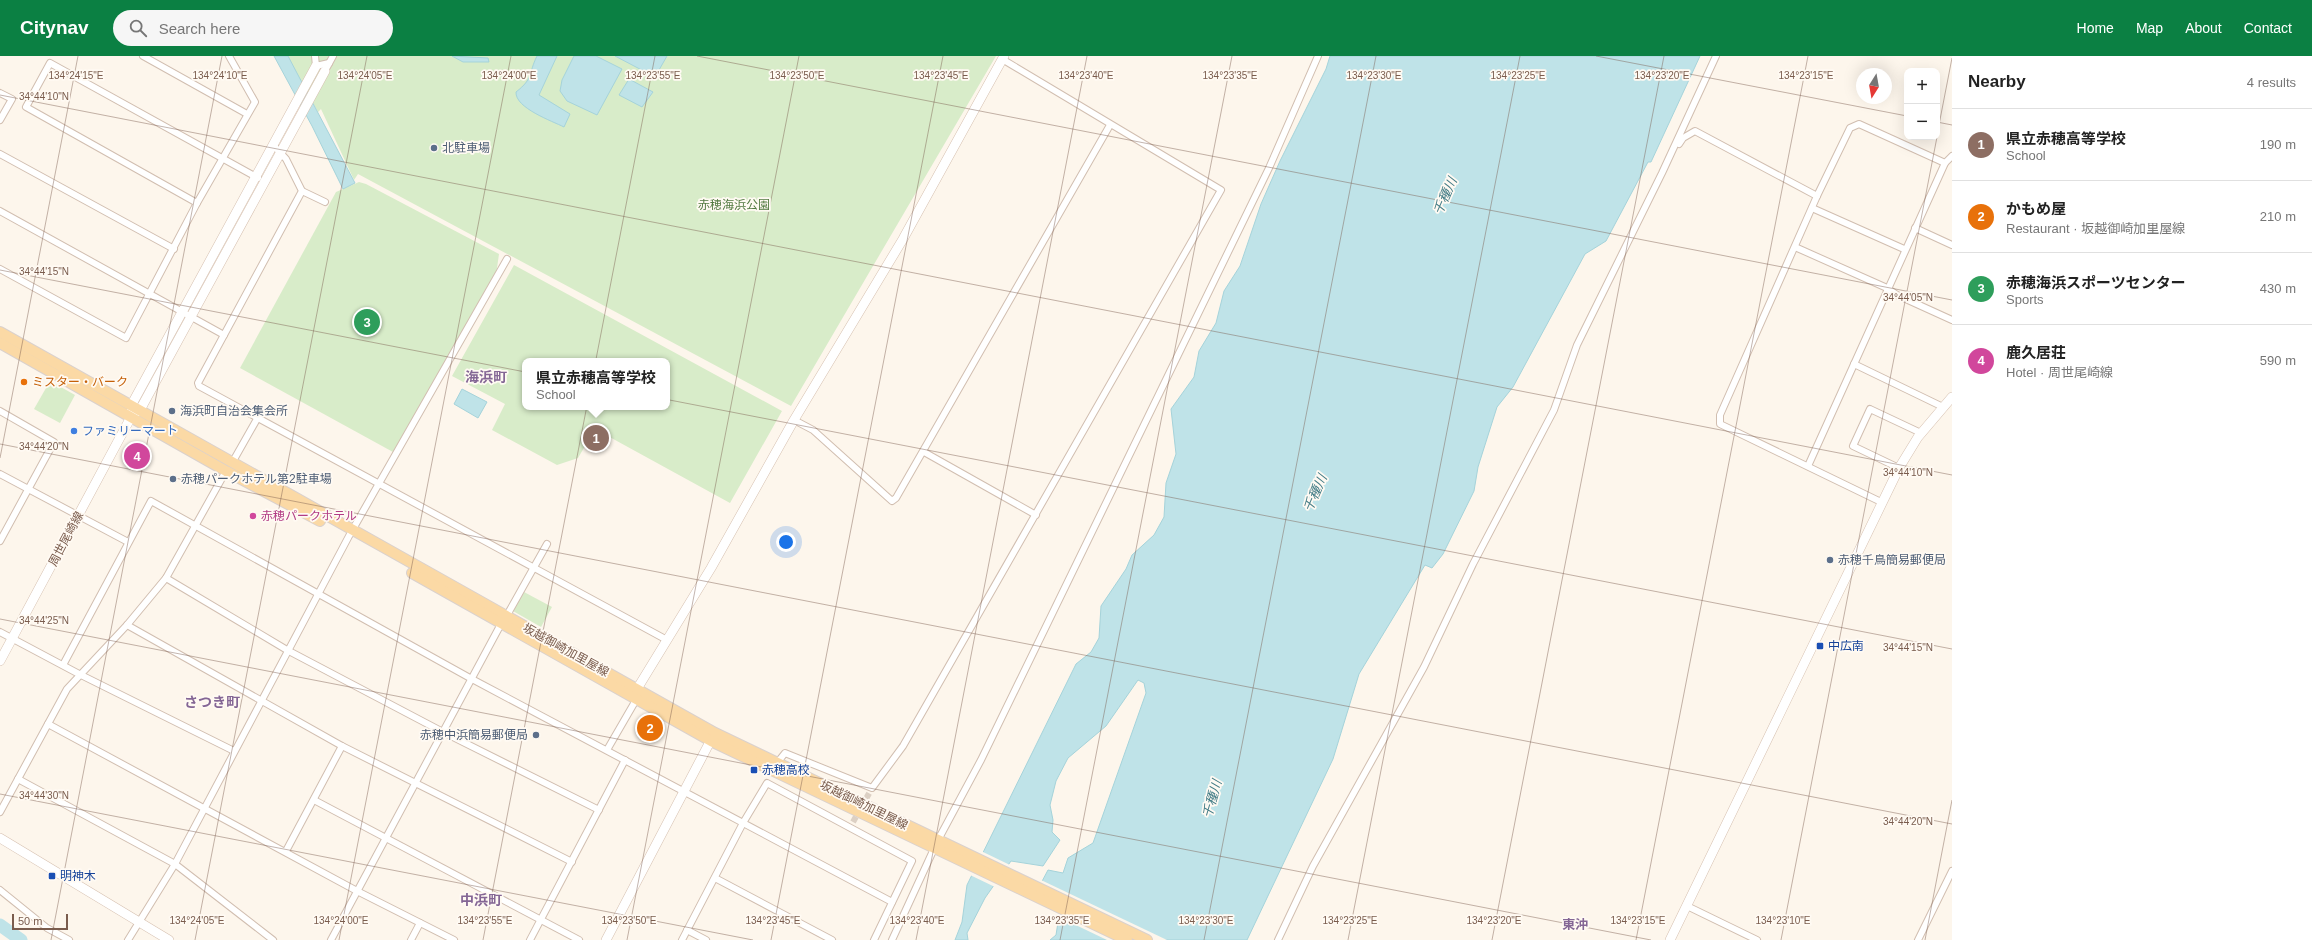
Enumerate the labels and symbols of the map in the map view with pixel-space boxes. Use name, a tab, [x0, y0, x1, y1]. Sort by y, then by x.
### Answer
north arrow	[1856, 68, 1892, 104]
text: 134°24'15"E	[48, 70, 104, 81]
text: 134°24'10"E	[192, 70, 248, 81]
text: 134°24'05"E	[337, 70, 393, 81]
text: 134°24'00"E	[481, 70, 537, 81]
text: 134°23'55"E	[625, 70, 681, 81]
text: 134°23'50"E	[769, 70, 825, 81]
text: 134°23'45"E	[913, 70, 969, 81]
text: 134°23'40"E	[1058, 70, 1114, 81]
text: 134°23'35"E	[1202, 70, 1258, 81]
text: 134°23'30"E	[1346, 70, 1402, 81]
text: 134°23'25"E	[1490, 70, 1546, 81]
text: 134°23'20"E	[1634, 70, 1690, 81]
text: 134°23'15"E	[1778, 70, 1834, 81]
text: 34°44'10"N	[19, 91, 69, 102]
place label: 北駐車場	[442, 141, 490, 155]
marker: 北駐車場	[429, 143, 439, 153]
water label: 千種川	[1430, 173, 1461, 217]
park label: 赤穂海浜公園	[698, 198, 770, 212]
text: 34°44'15"N	[19, 266, 69, 277]
text: 34°44'05"N	[1883, 292, 1933, 303]
pin: 3	[354, 307, 380, 337]
district label: 海浜町	[465, 369, 507, 385]
place label: ミスター・バーク	[32, 375, 128, 389]
marker: ミスター・バーク	[19, 377, 29, 387]
place label: 海浜町自治会集会所	[180, 404, 288, 418]
marker: 海浜町自治会集会所	[167, 406, 177, 416]
pin: 1	[583, 423, 609, 453]
place label: ファミリーマート	[82, 424, 178, 438]
marker: ファミリーマート	[69, 426, 79, 436]
text: 34°44'20"N	[19, 441, 69, 452]
pin: 4	[124, 441, 150, 471]
text: 34°44'10"N	[1883, 467, 1933, 478]
water label: 千種川	[1300, 470, 1331, 514]
place label: 赤穂パークホテル第2駐車場	[181, 472, 332, 486]
marker: 赤穂パークホテル第2駐車場	[168, 474, 178, 484]
street label: 周世尾崎線	[46, 509, 86, 569]
place label: 赤穂パークホテル	[261, 509, 357, 523]
marker: 赤穂パークホテル	[248, 511, 258, 521]
your location	[776, 532, 796, 552]
place label: 赤穂千鳥簡易郵便局	[1838, 553, 1946, 567]
marker: 赤穂千鳥簡易郵便局	[1825, 555, 1835, 565]
text: 34°44'25"N	[19, 615, 69, 626]
street label: 坂越御崎加里屋線	[521, 621, 611, 679]
place label: 中広南	[1828, 639, 1864, 653]
marker: 中広南	[1815, 641, 1825, 651]
text: 34°44'15"N	[1883, 642, 1933, 653]
district label: さつき町	[184, 694, 240, 710]
pin: 2	[637, 713, 663, 743]
place label: 赤穂中浜簡易郵便局	[420, 728, 528, 742]
marker: 赤穂中浜簡易郵便局	[531, 730, 541, 740]
place label: 赤穂高校	[762, 763, 810, 777]
marker: 赤穂高校	[749, 765, 759, 775]
water label: 千種川	[1199, 776, 1225, 820]
street label: 坂越御崎加里屋線	[818, 778, 910, 832]
text: 34°44'30"N	[19, 790, 69, 801]
text: 34°44'20"N	[1883, 816, 1933, 827]
place label: 明神木	[60, 869, 96, 883]
marker: 明神木	[47, 871, 57, 881]
district label: 中浜町	[460, 892, 502, 908]
scale bar	[12, 912, 68, 931]
text: 134°24'05"E	[169, 915, 225, 926]
text: 134°24'00"E	[313, 915, 369, 926]
text: 134°23'55"E	[457, 915, 513, 926]
text: 134°23'50"E	[601, 915, 657, 926]
text: 134°23'45"E	[745, 915, 801, 926]
text: 134°23'40"E	[889, 915, 945, 926]
text: 134°23'35"E	[1034, 915, 1090, 926]
text: 134°23'30"E	[1178, 915, 1234, 926]
text: 134°23'25"E	[1322, 915, 1378, 926]
text: 134°23'20"E	[1466, 915, 1522, 926]
text: 134°23'15"E	[1610, 915, 1666, 926]
text: 134°23'10"E	[1755, 915, 1811, 926]
district label: 東沖	[1562, 917, 1588, 932]

